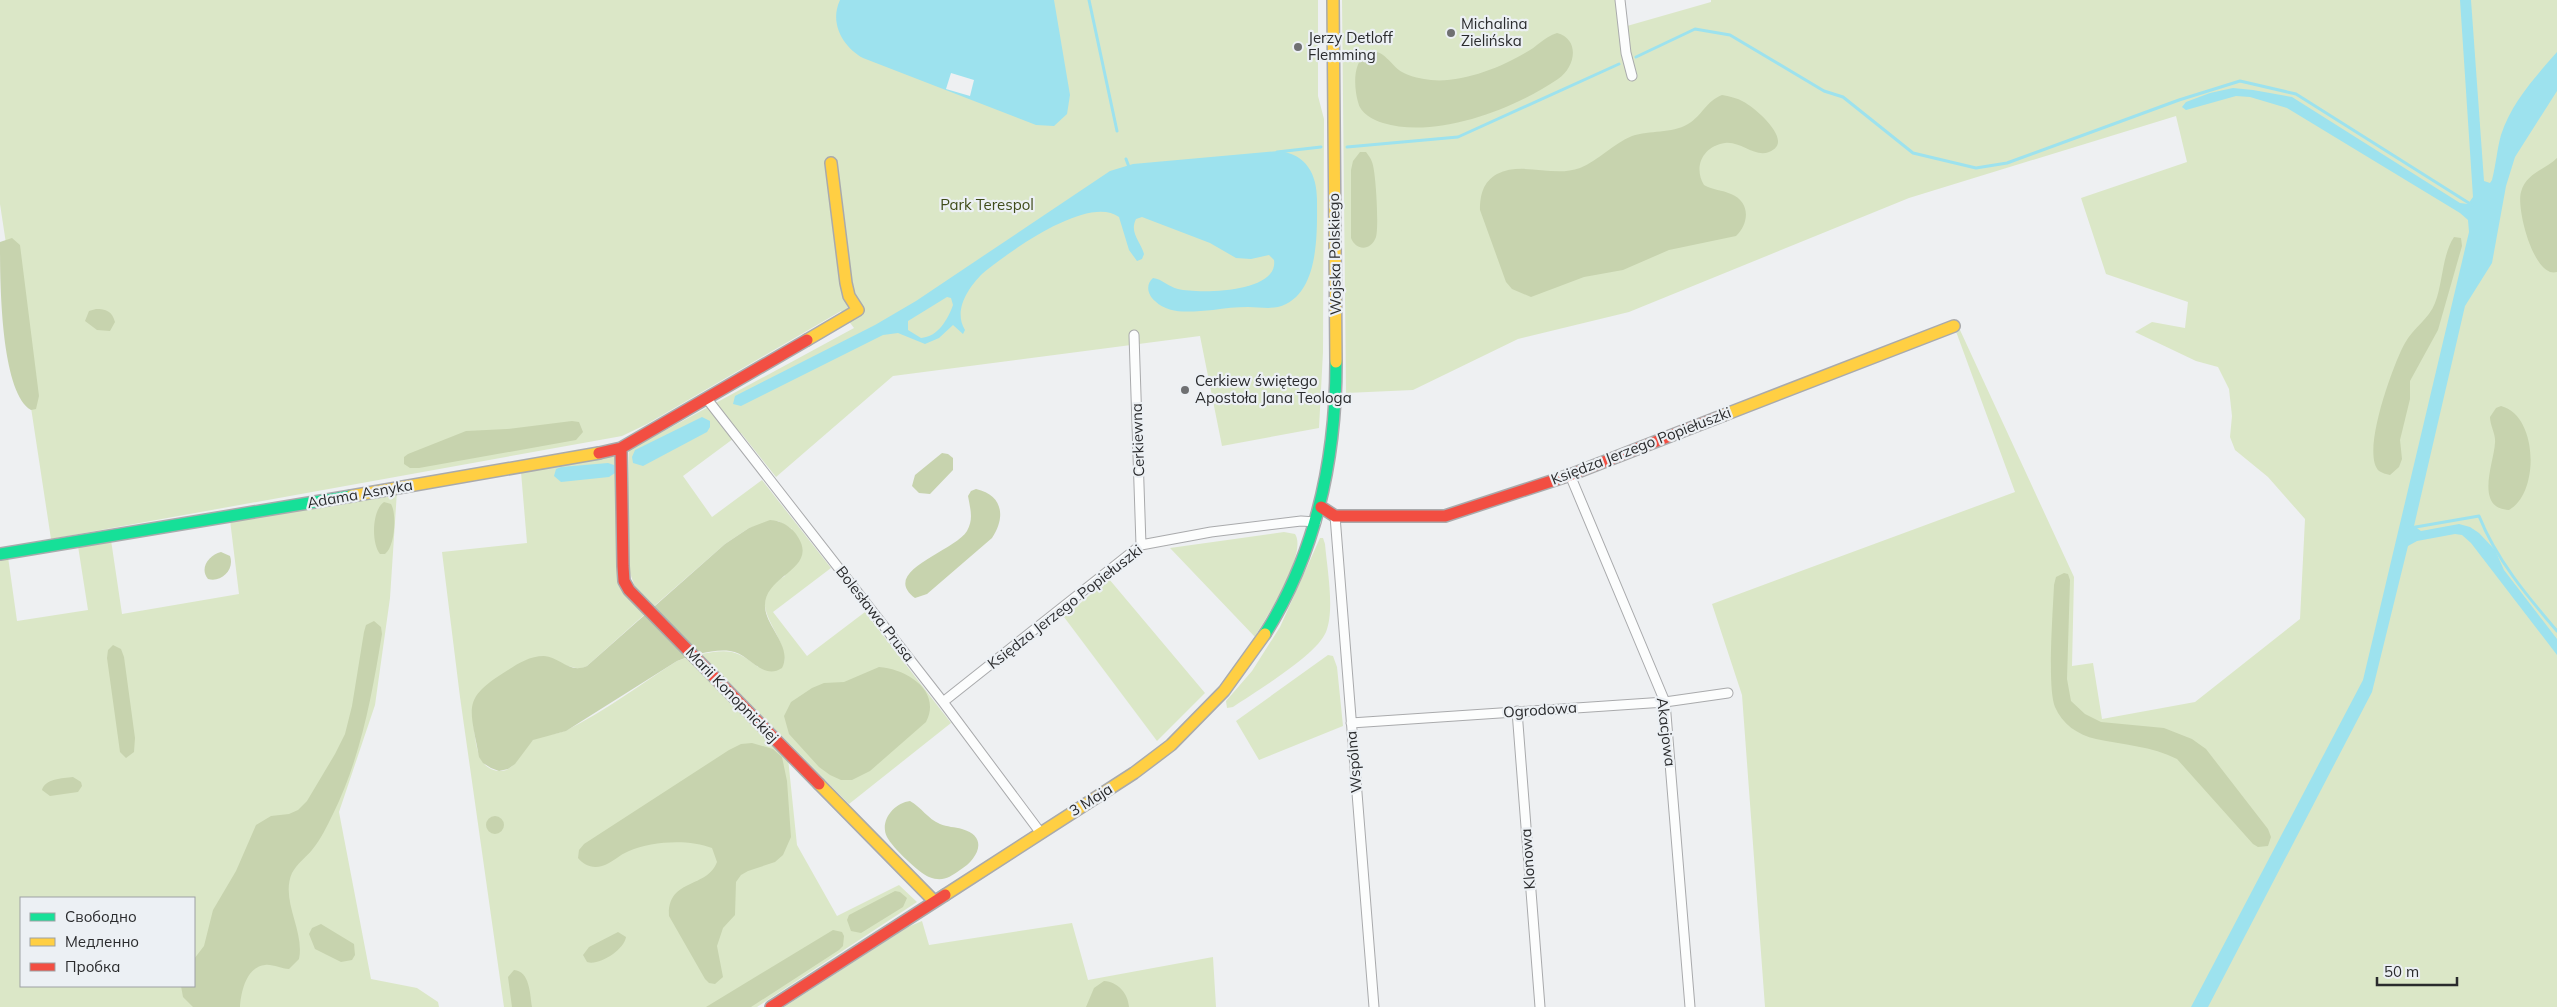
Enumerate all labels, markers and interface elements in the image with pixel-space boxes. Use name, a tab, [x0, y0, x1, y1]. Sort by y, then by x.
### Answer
place label: Michalina Zielińska	[1461, 14, 1528, 50]
marker: Michalina Zielińska	[1445, 27, 1457, 39]
place label: Jerzy Detloff Flemming	[1308, 28, 1394, 64]
marker: Jerzy Detloff Flemming	[1292, 41, 1304, 53]
street label: Wojska Polskiego	[1324, 193, 1345, 315]
park label: Park Terespol	[940, 195, 1034, 214]
place label: Cerkiew świętego Apostoła Jana Teologa	[1195, 371, 1352, 407]
marker: Cerkiew świętego Apostoła Jana Teologa	[1179, 384, 1191, 396]
street label: Księdza Jerzego Popiełuszki	[1548, 402, 1734, 489]
street label: Cerkiewna	[1127, 403, 1148, 477]
street label: Adama Asnyka	[306, 475, 414, 512]
street label: Księdza Jerzego Popiełuszki	[983, 540, 1146, 673]
street label: Bolesława Prusa	[832, 562, 919, 665]
street label: Marii Konopnickiej	[682, 643, 783, 746]
street label: Ogrodowa	[1502, 697, 1577, 722]
street label: Akacjowa	[1653, 697, 1680, 767]
street label: Wspólna	[1341, 730, 1366, 794]
street label: 3 Maja	[1066, 779, 1116, 820]
street label: Klonowa	[1516, 828, 1539, 890]
legend	[20, 897, 195, 987]
text: Свободно	[65, 907, 137, 926]
text: Медленно	[65, 932, 139, 951]
scale bar	[2377, 954, 2457, 986]
text: Пробка	[65, 957, 120, 976]
text: 50 m	[2384, 962, 2419, 981]

